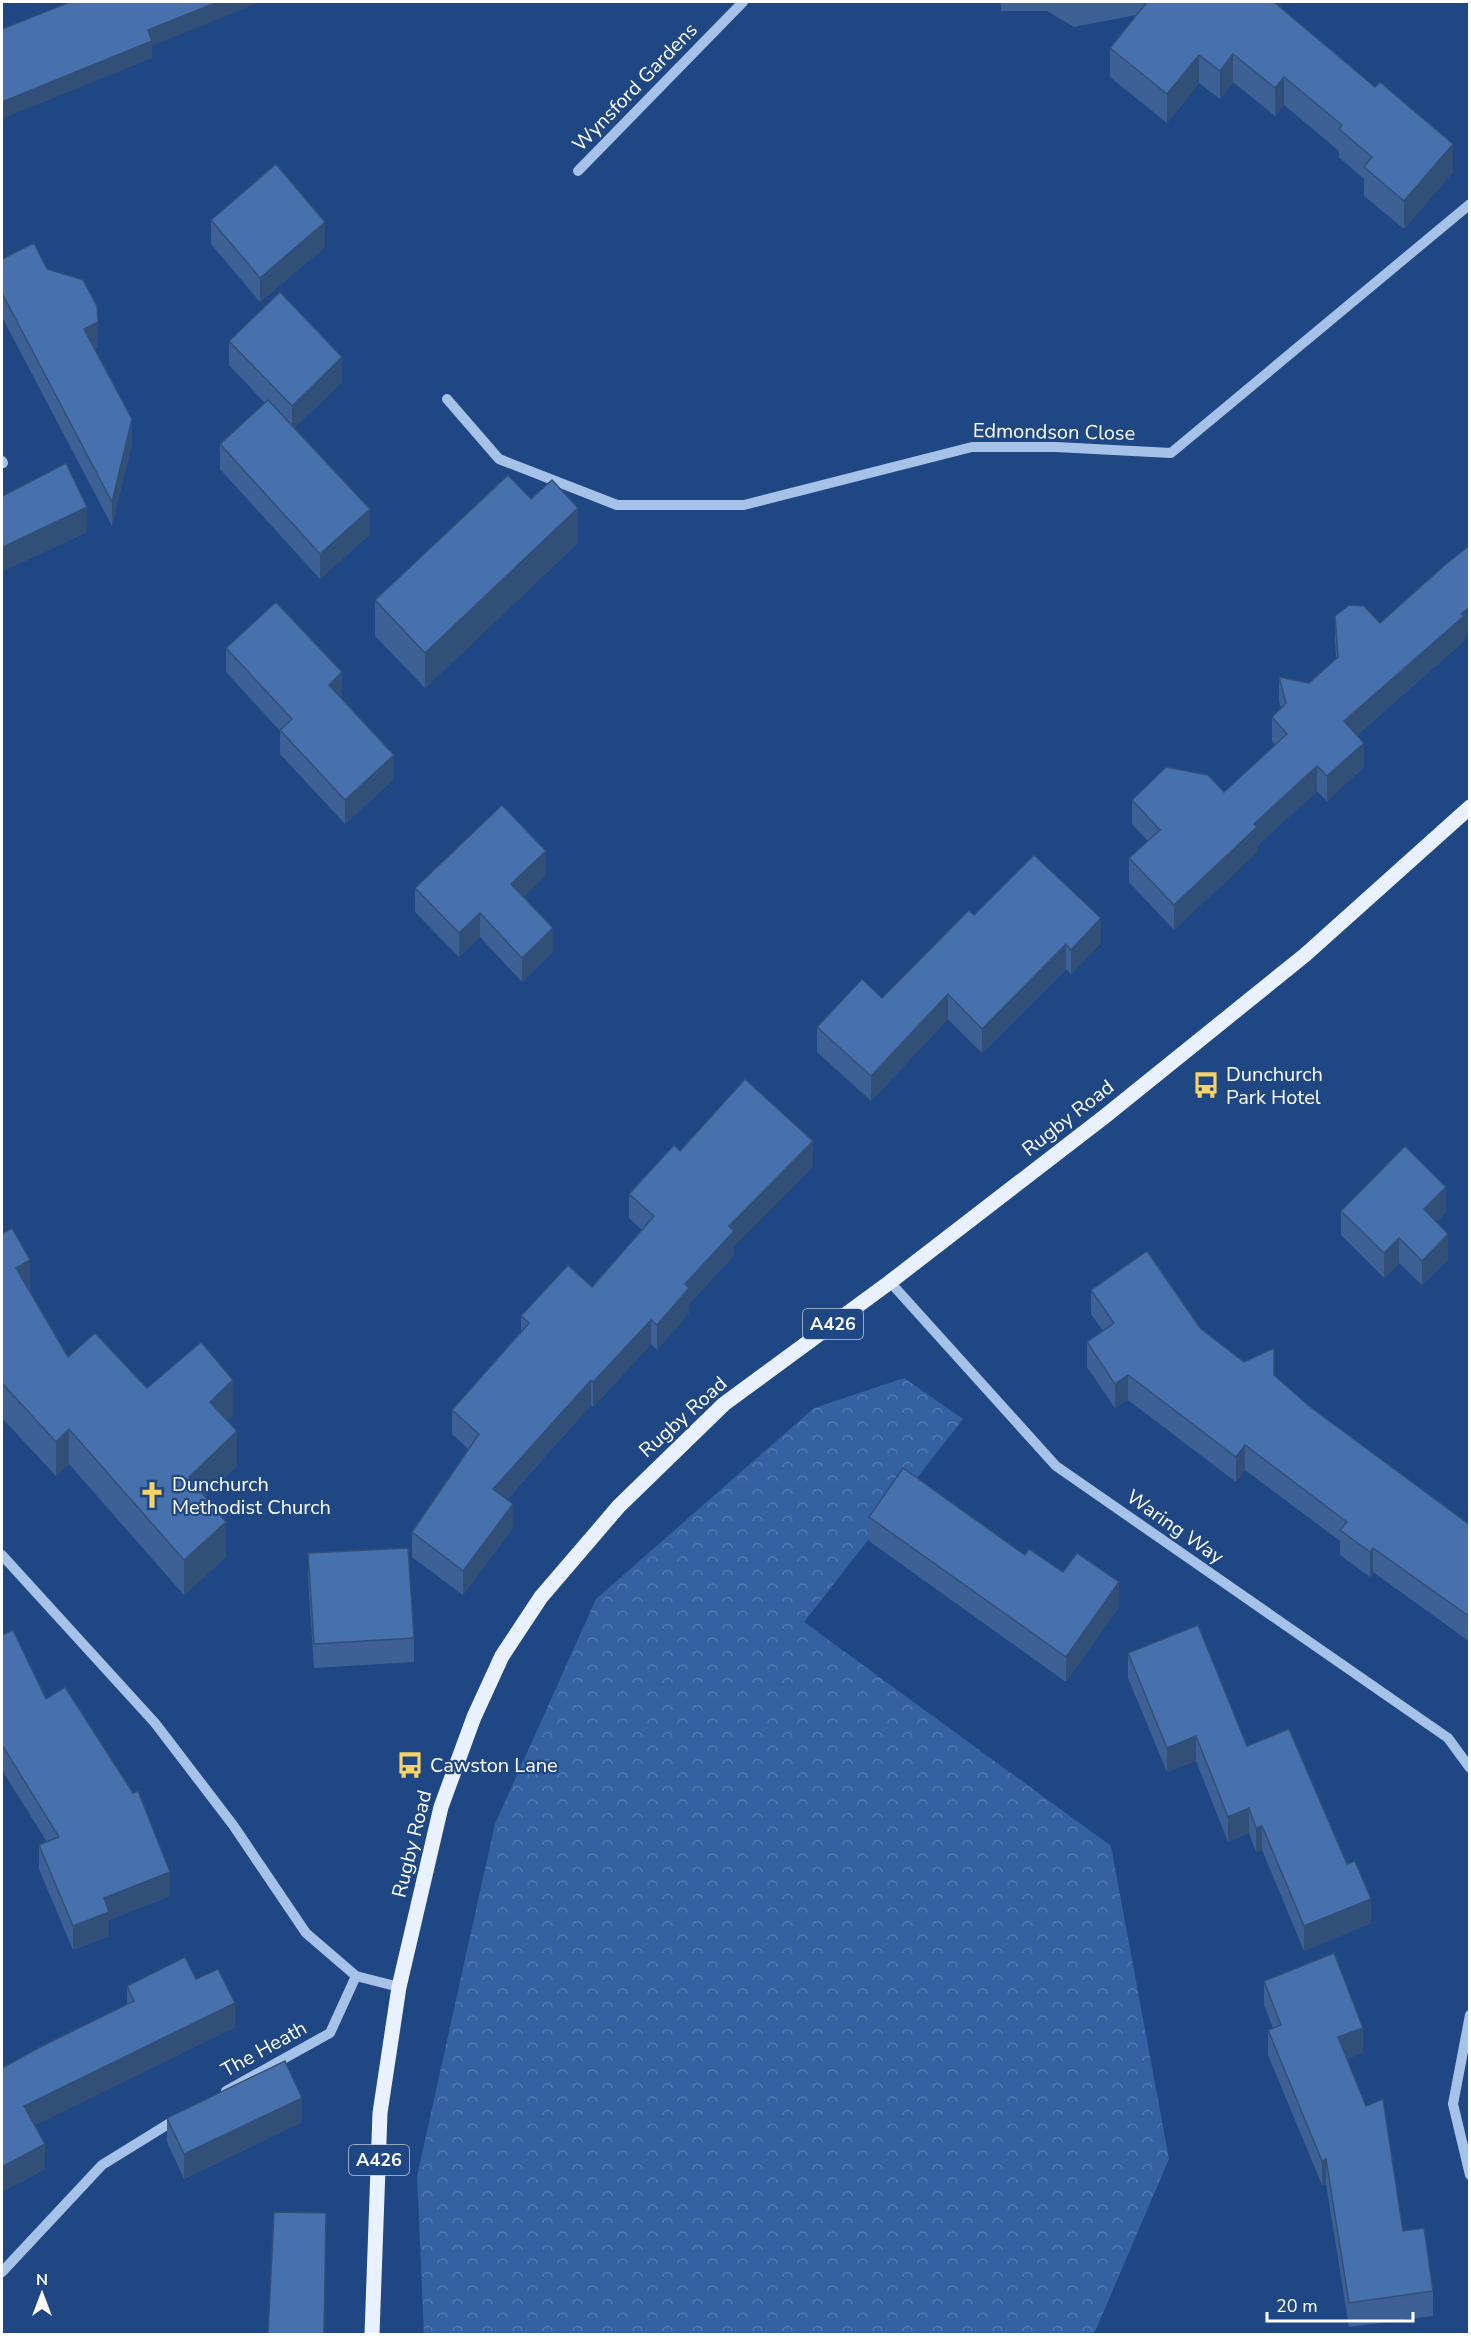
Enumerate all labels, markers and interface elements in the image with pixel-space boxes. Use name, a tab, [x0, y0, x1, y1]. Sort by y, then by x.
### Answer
street label: Wynsford Gardens	[566, 17, 704, 157]
street label: Edmondson Close	[973, 417, 1135, 447]
place label: Dunchurch Park Hotel	[1226, 1061, 1323, 1111]
bus stop icon: Dunchurch Park Hotel	[1191, 1070, 1221, 1100]
street label: Rugby Road	[1016, 1074, 1120, 1162]
road number: A426	[803, 1309, 863, 1339]
street label: Rugby Road	[633, 1370, 733, 1464]
place label: Dunchurch Methodist Church	[172, 1471, 331, 1521]
church icon: Dunchurch Methodist Church	[137, 1480, 167, 1510]
street label: Waring Way	[1121, 1483, 1230, 1571]
bus stop icon: Cawston Lane	[395, 1750, 425, 1780]
place label: Cawston Lane	[430, 1752, 558, 1779]
street label: Rugby Road	[386, 1787, 438, 1901]
street label: The Heath	[216, 2014, 312, 2084]
road number: A426	[349, 2145, 409, 2175]
north arrow	[12, 2264, 72, 2324]
text: N	[36, 2269, 48, 2291]
scale bar	[1267, 2285, 1412, 2323]
text: 20 m	[1276, 2294, 1318, 2318]

